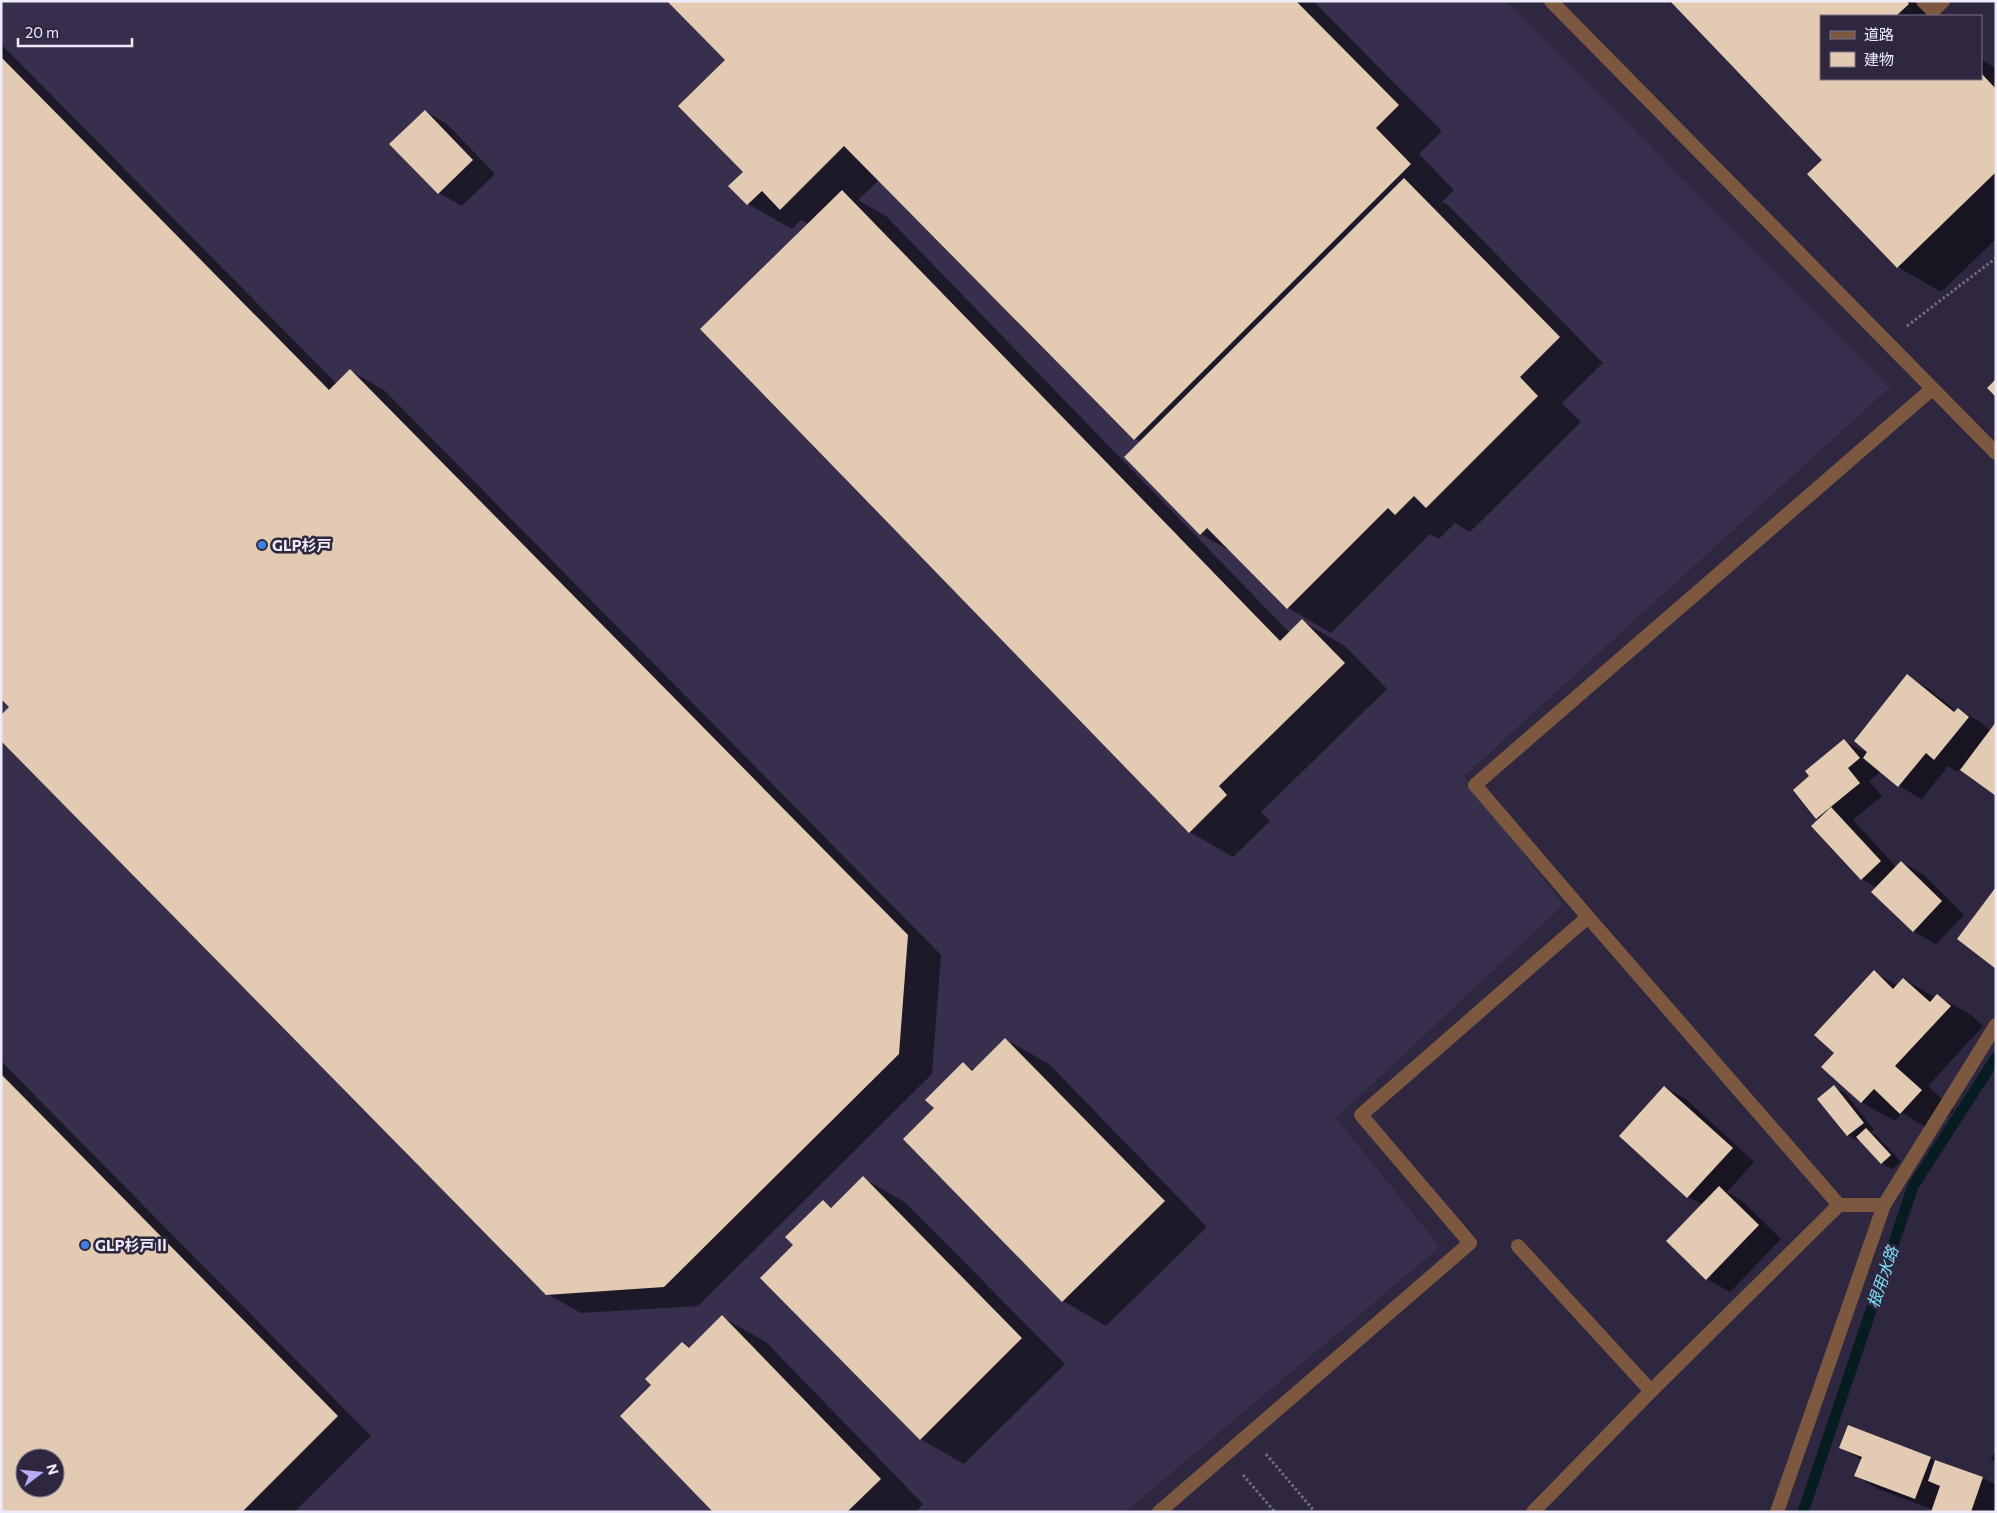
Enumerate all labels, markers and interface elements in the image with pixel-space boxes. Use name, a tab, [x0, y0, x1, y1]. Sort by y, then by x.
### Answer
scale bar	[18, 15, 131, 47]
legend	[1820, 15, 1982, 80]
text: 20 m	[25, 23, 59, 41]
text: 道路	[1864, 25, 1894, 43]
text: 建物	[1864, 50, 1894, 68]
place label: GLP杉戸	[272, 536, 331, 554]
marker: GLP杉戸	[256, 539, 268, 551]
place label: GLP杉戸Ⅱ	[95, 1236, 169, 1254]
marker: GLP杉戸Ⅱ	[79, 1239, 91, 1251]
water label: 根用水路	[1863, 1242, 1902, 1310]
north arrow	[15, 1448, 65, 1498]
text: N	[43, 1462, 63, 1477]

